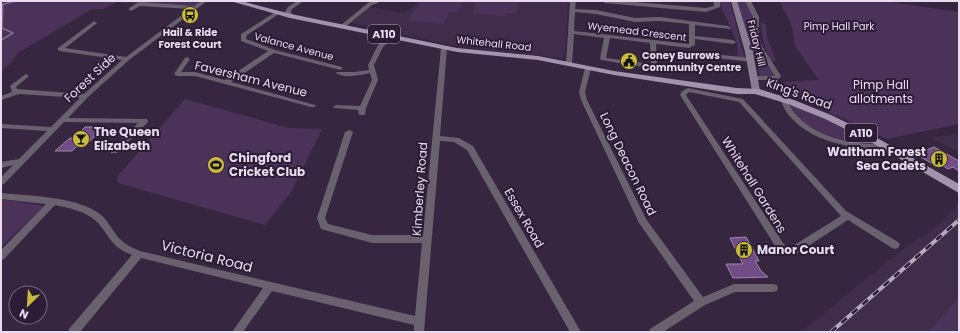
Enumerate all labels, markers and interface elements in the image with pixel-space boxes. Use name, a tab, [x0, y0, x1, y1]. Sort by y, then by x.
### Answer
bus stop icon: Hail & Ride Forest Court	[180, 5, 200, 25]
street label: Wyemead Crescent	[587, 18, 688, 45]
street label: Friday Hill	[744, 18, 770, 68]
park label: Pimp Hall Park	[804, 19, 875, 34]
place label: Hail & Ride Forest Court	[158, 25, 222, 52]
road number: A110	[368, 25, 400, 43]
street label: Valance Avenue	[253, 29, 335, 64]
street label: Whitehall Road	[456, 32, 532, 55]
place label: Coney Burrows Community Centre	[642, 48, 741, 75]
street label: Forest Side	[60, 49, 119, 106]
public building icon: Coney Burrows Community Centre	[619, 51, 639, 71]
street label: Faversham Avenue	[193, 56, 309, 101]
street label: King's Road	[764, 74, 834, 113]
park label: Pimp Hall allotments	[849, 76, 913, 107]
street label: Long Deacon Road	[596, 109, 661, 218]
place label: The Queen Elizabeth	[94, 123, 160, 154]
road number: A110	[845, 124, 877, 142]
bar icon: The Queen Elizabeth	[71, 129, 91, 149]
street label: Whitehall Gardens	[718, 133, 791, 236]
street label: Kimberley Road	[408, 141, 431, 236]
place label: Waltham Forest Sea Cadets	[827, 143, 926, 174]
place label: Chingford Cricket Club	[229, 149, 305, 180]
building icon: Waltham Forest Sea Cadets	[929, 149, 949, 169]
sports icon: Chingford Cricket Club	[206, 155, 226, 175]
street label: Essex Road	[501, 185, 548, 251]
street label: Victoria Road	[159, 235, 255, 277]
building icon: Manor Court	[734, 240, 754, 260]
place label: Manor Court	[757, 241, 835, 258]
north arrow	[8, 285, 48, 325]
text: N	[17, 305, 31, 323]

